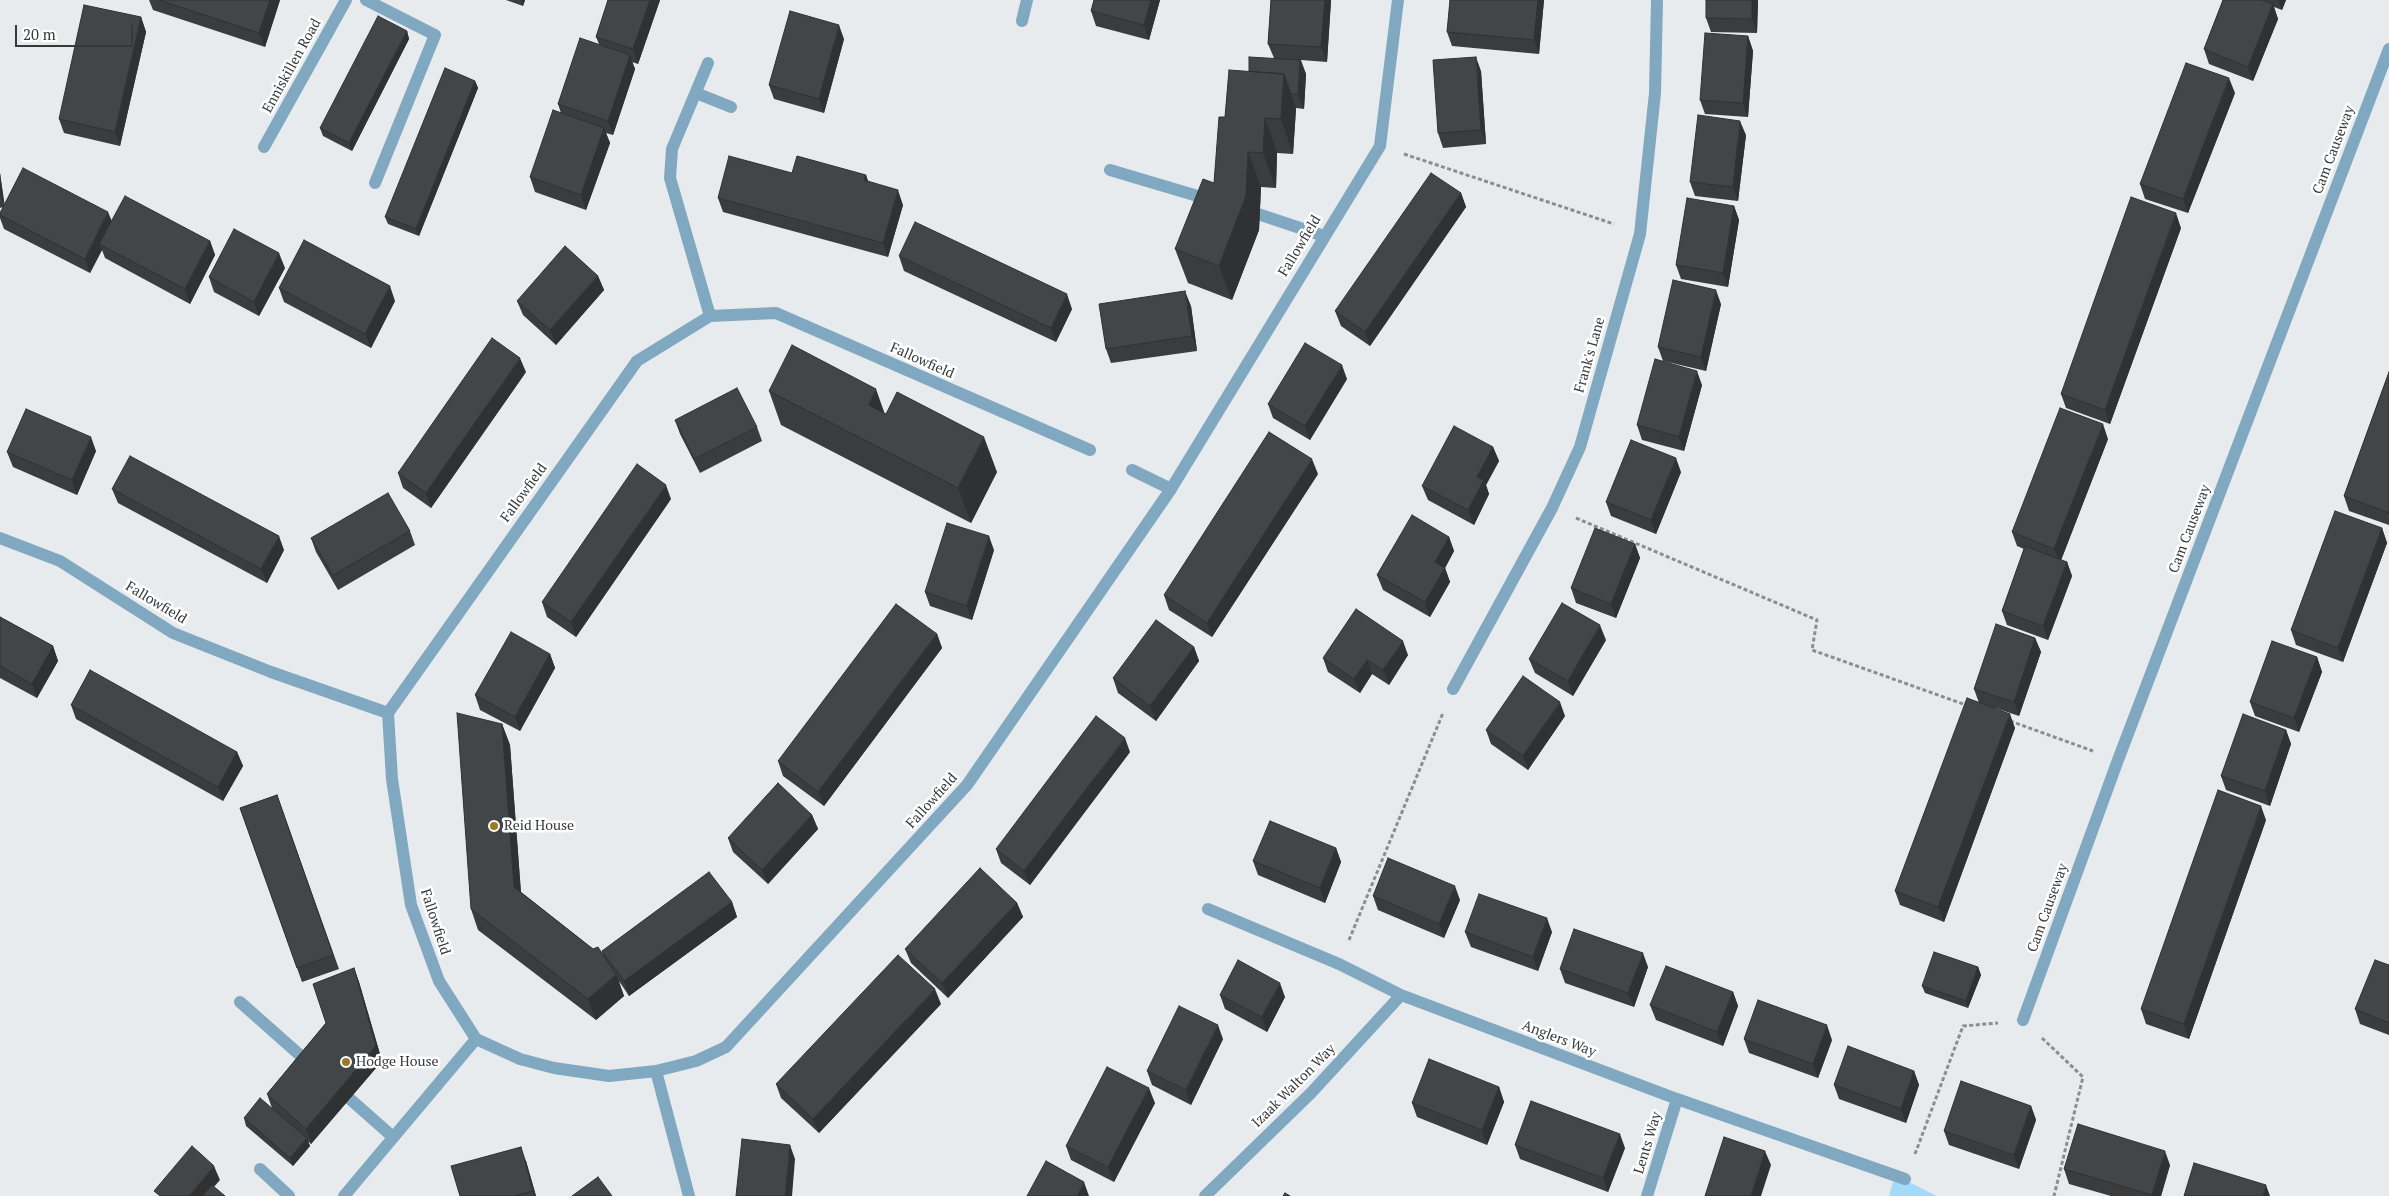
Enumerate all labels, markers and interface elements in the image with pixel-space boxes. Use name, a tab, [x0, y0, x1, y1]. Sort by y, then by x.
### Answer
scale bar	[18, 15, 135, 47]
street label: Enniskillen Road	[259, 16, 325, 116]
text: 20 m	[23, 24, 56, 44]
street label: Cam Causeway	[2309, 104, 2359, 196]
street label: Fallowfield	[1275, 212, 1325, 280]
street label: Frank's Lane	[1571, 315, 1609, 395]
street label: Fallowfield	[887, 339, 957, 383]
street label: Fallowfield	[497, 460, 551, 526]
street label: Cam Causeway	[2165, 483, 2215, 575]
street label: Fallowfield	[122, 578, 190, 628]
street label: Fallowfield	[903, 770, 961, 832]
place label: Reid House	[504, 818, 574, 834]
marker: Reid House	[488, 820, 500, 832]
street label: Cam Causeway	[2024, 861, 2072, 955]
street label: Fallowfield	[416, 887, 454, 957]
street label: Anglers Way	[1520, 1017, 1598, 1061]
street label: Izaak Walton Way	[1249, 1041, 1339, 1131]
place label: Hodge House	[356, 1054, 439, 1070]
marker: Hodge House	[340, 1056, 352, 1068]
street label: Lents Way	[1631, 1110, 1665, 1176]

